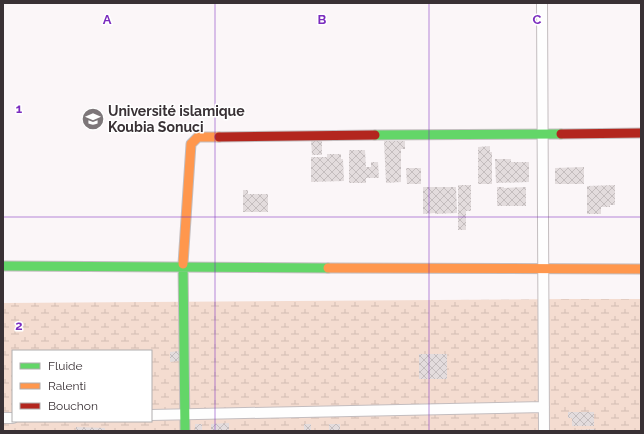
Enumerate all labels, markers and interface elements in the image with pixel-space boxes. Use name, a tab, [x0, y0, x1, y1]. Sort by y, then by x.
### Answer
text: A	[103, 12, 112, 27]
text: B	[318, 12, 327, 27]
text: C	[533, 12, 542, 27]
text: 1	[16, 101, 23, 116]
place label: Université islamique Koubia Sonuci	[108, 103, 245, 135]
school or university icon: Université islamique Koubia Sonuci	[80, 106, 106, 132]
text: 2	[15, 318, 23, 333]
legend	[12, 350, 152, 422]
text: Fluide	[48, 359, 83, 373]
text: Ralenti	[48, 379, 86, 393]
text: Bouchon	[48, 399, 98, 413]

